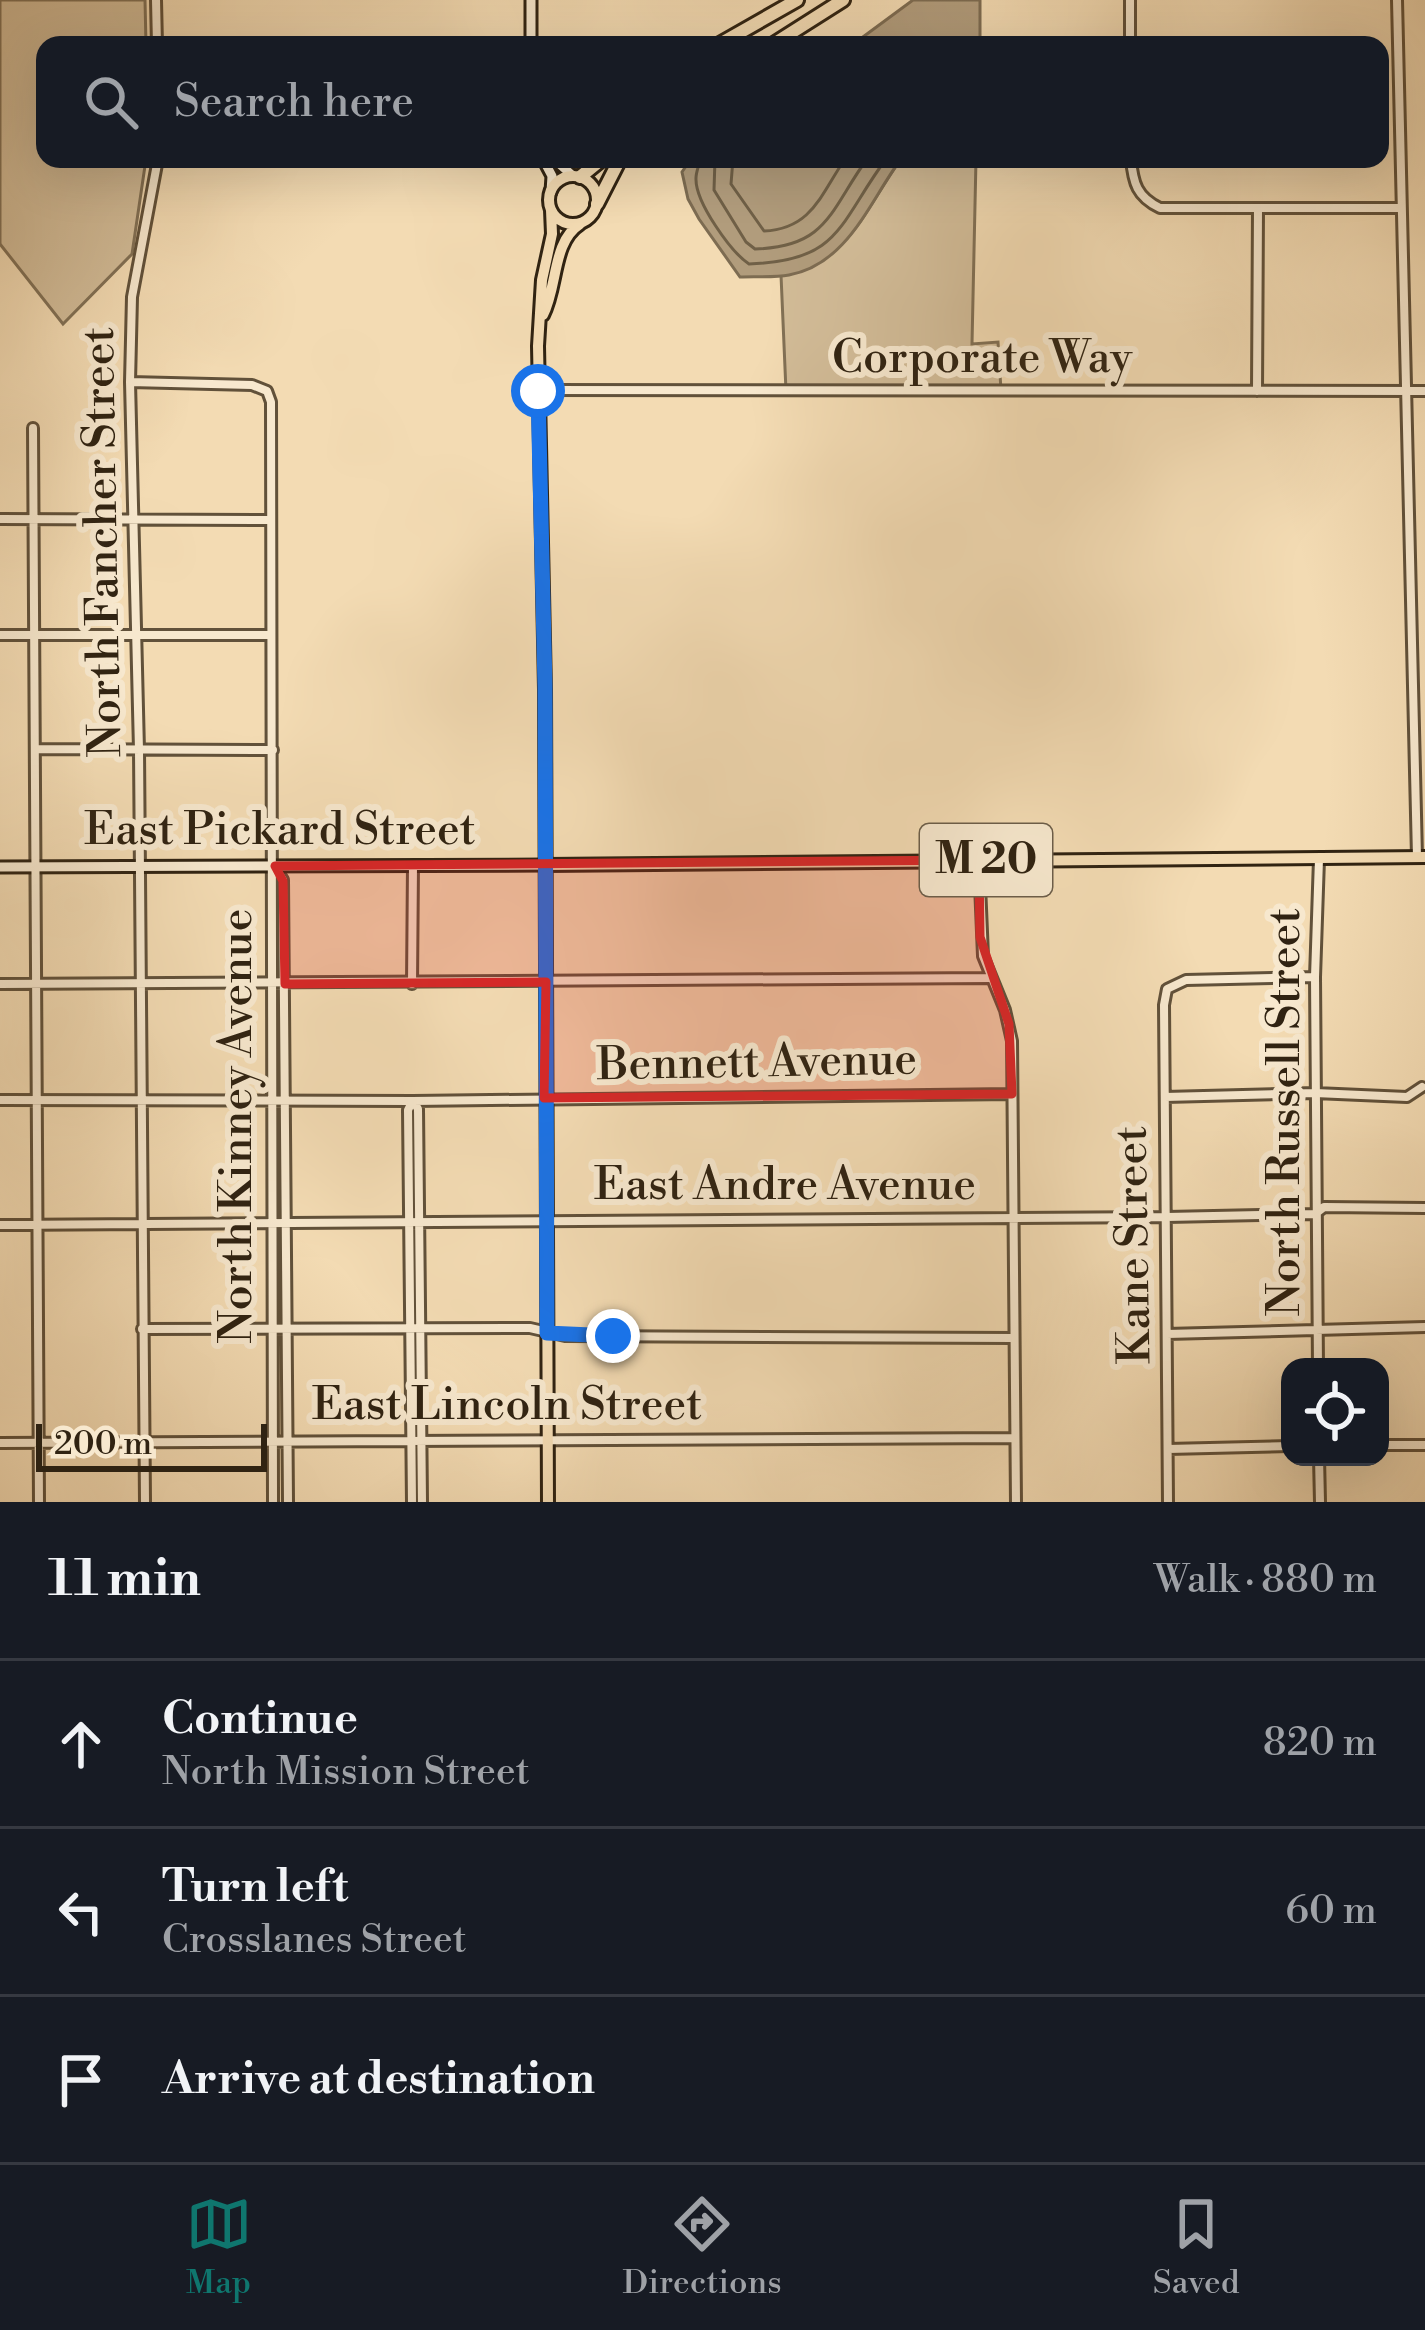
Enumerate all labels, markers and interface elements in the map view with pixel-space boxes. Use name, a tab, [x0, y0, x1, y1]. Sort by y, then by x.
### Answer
search box	[36, 36, 1389, 168]
icon: search	[78, 69, 144, 135]
text: Search here	[174, 74, 414, 131]
street label: North Fancher Street	[71, 326, 135, 758]
street label: Corporate Way	[832, 330, 1133, 387]
route start	[511, 364, 565, 418]
street label: East Pickard Street	[84, 802, 476, 859]
road number: M 20	[920, 824, 1052, 896]
street label: North Russell Street	[1257, 908, 1314, 1316]
street label: North Kinney Avenue	[209, 909, 266, 1343]
street label: Bennett Avenue	[595, 1032, 918, 1094]
street label: Kane Street	[1103, 1125, 1165, 1365]
street label: East Andre Avenue	[594, 1157, 976, 1214]
route end	[586, 1309, 640, 1363]
map controls	[1281, 1358, 1389, 1466]
button: locate	[1281, 1358, 1389, 1466]
street label: East Lincoln Street	[312, 1377, 702, 1434]
scale bar	[36, 1418, 267, 1471]
text: 200 m	[54, 1424, 152, 1465]
text: 11 min	[48, 1548, 201, 1612]
text: Walk · 880 m	[1154, 1556, 1377, 1605]
text: Continue	[162, 1691, 358, 1748]
icon: ahead	[48, 1711, 114, 1777]
text: 820 m	[1263, 1719, 1377, 1768]
text: North Mission Street	[162, 1748, 529, 1797]
text: Turn left	[162, 1859, 348, 1916]
icon: left	[48, 1879, 114, 1945]
text: 60 m	[1285, 1887, 1377, 1936]
text: Crosslanes Street	[162, 1916, 467, 1965]
icon: arrive	[48, 2047, 114, 2113]
text: Arrive at destination	[162, 2051, 595, 2108]
tab: Map	[186, 2191, 252, 2304]
tab: Directions	[623, 2191, 782, 2304]
tab: Saved	[1153, 2191, 1239, 2304]

